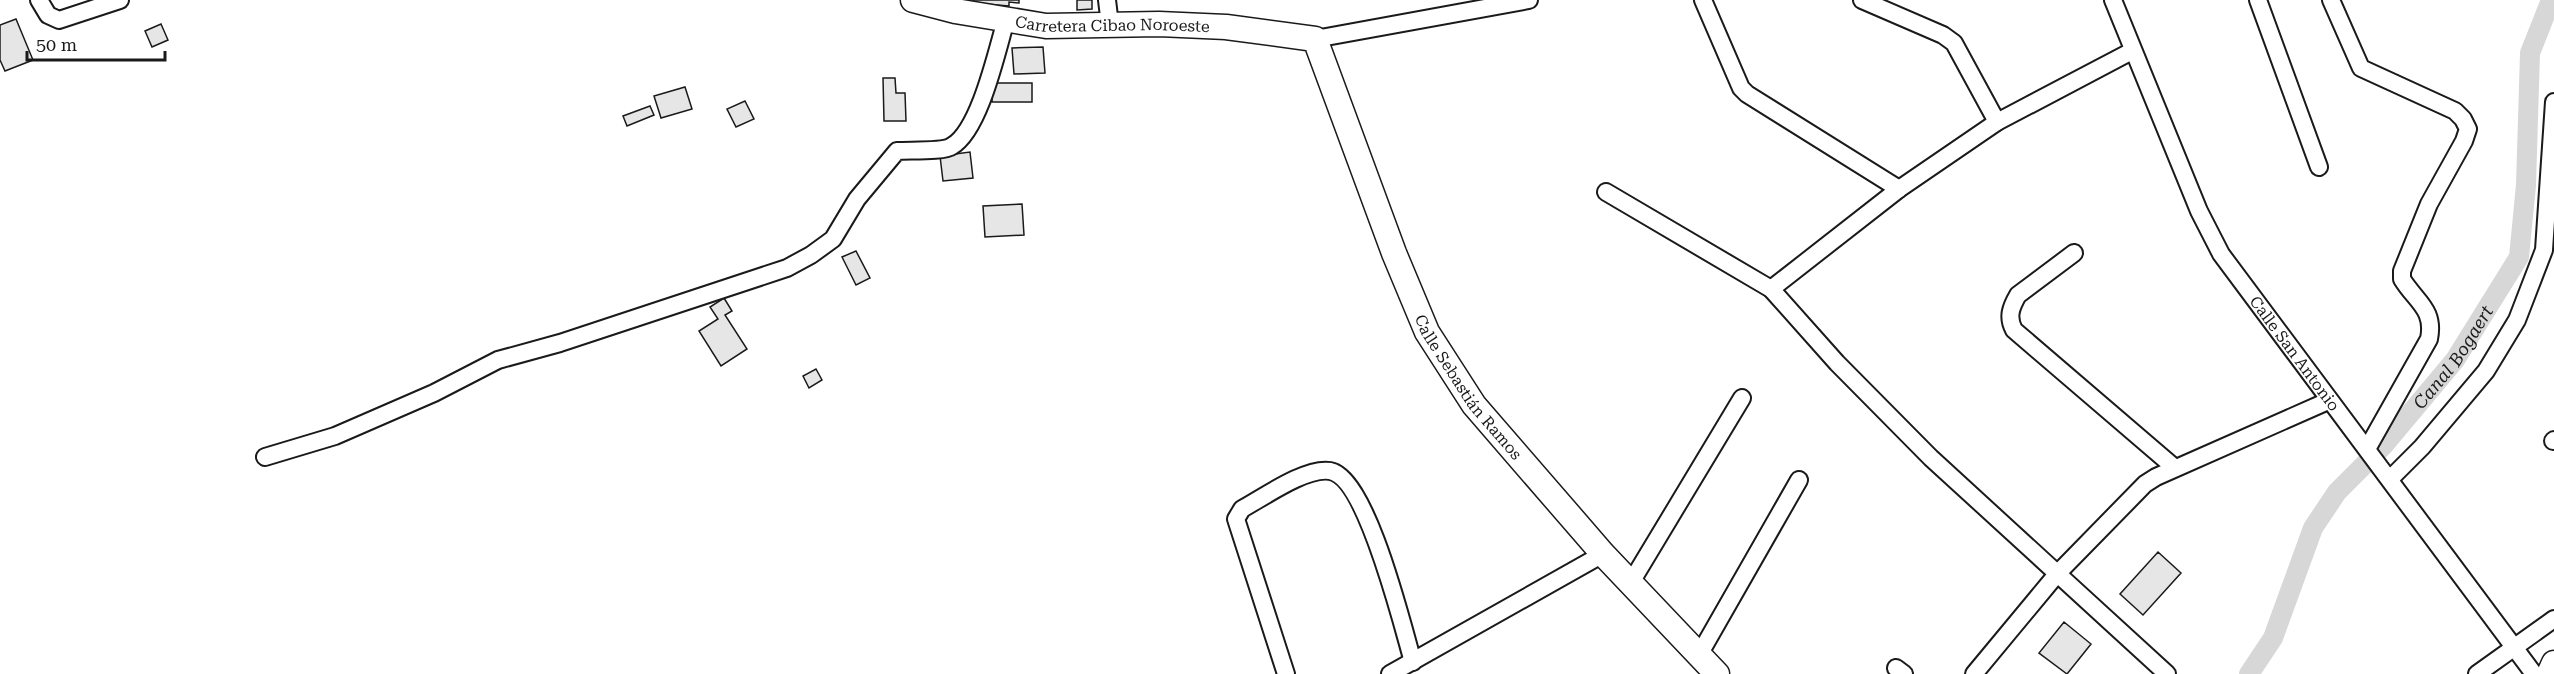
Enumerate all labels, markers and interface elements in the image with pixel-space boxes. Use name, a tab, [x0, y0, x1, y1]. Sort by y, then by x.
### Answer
street label: Carretera Cibao Noroeste	[1014, 12, 1210, 36]
scale bar	[27, 24, 165, 62]
text: 50 m	[36, 34, 77, 55]
street label: Calle San Antonio	[2246, 292, 2344, 415]
water label: Canal Bogaert	[2408, 301, 2497, 413]
street label: Calle Sebastián Ramos	[1411, 311, 1527, 464]

